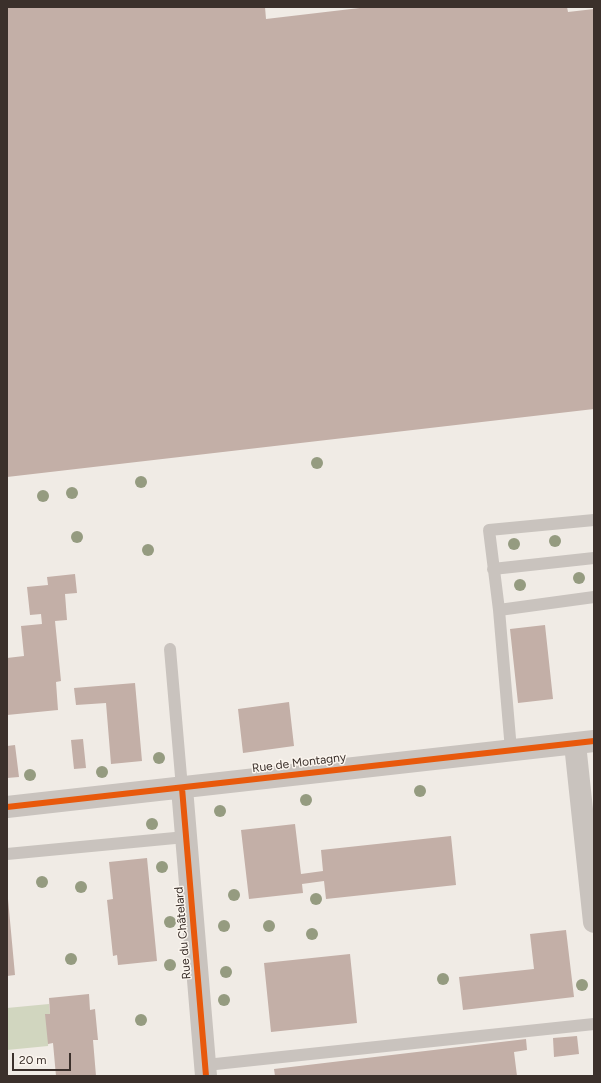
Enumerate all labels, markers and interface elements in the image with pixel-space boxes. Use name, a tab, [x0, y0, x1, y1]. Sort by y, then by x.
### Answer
street label: Rue de Montagny	[251, 750, 347, 776]
street label: Rue du Châtelard	[172, 886, 194, 980]
scale bar	[14, 1045, 73, 1071]
text: 20 m	[19, 1053, 47, 1067]

